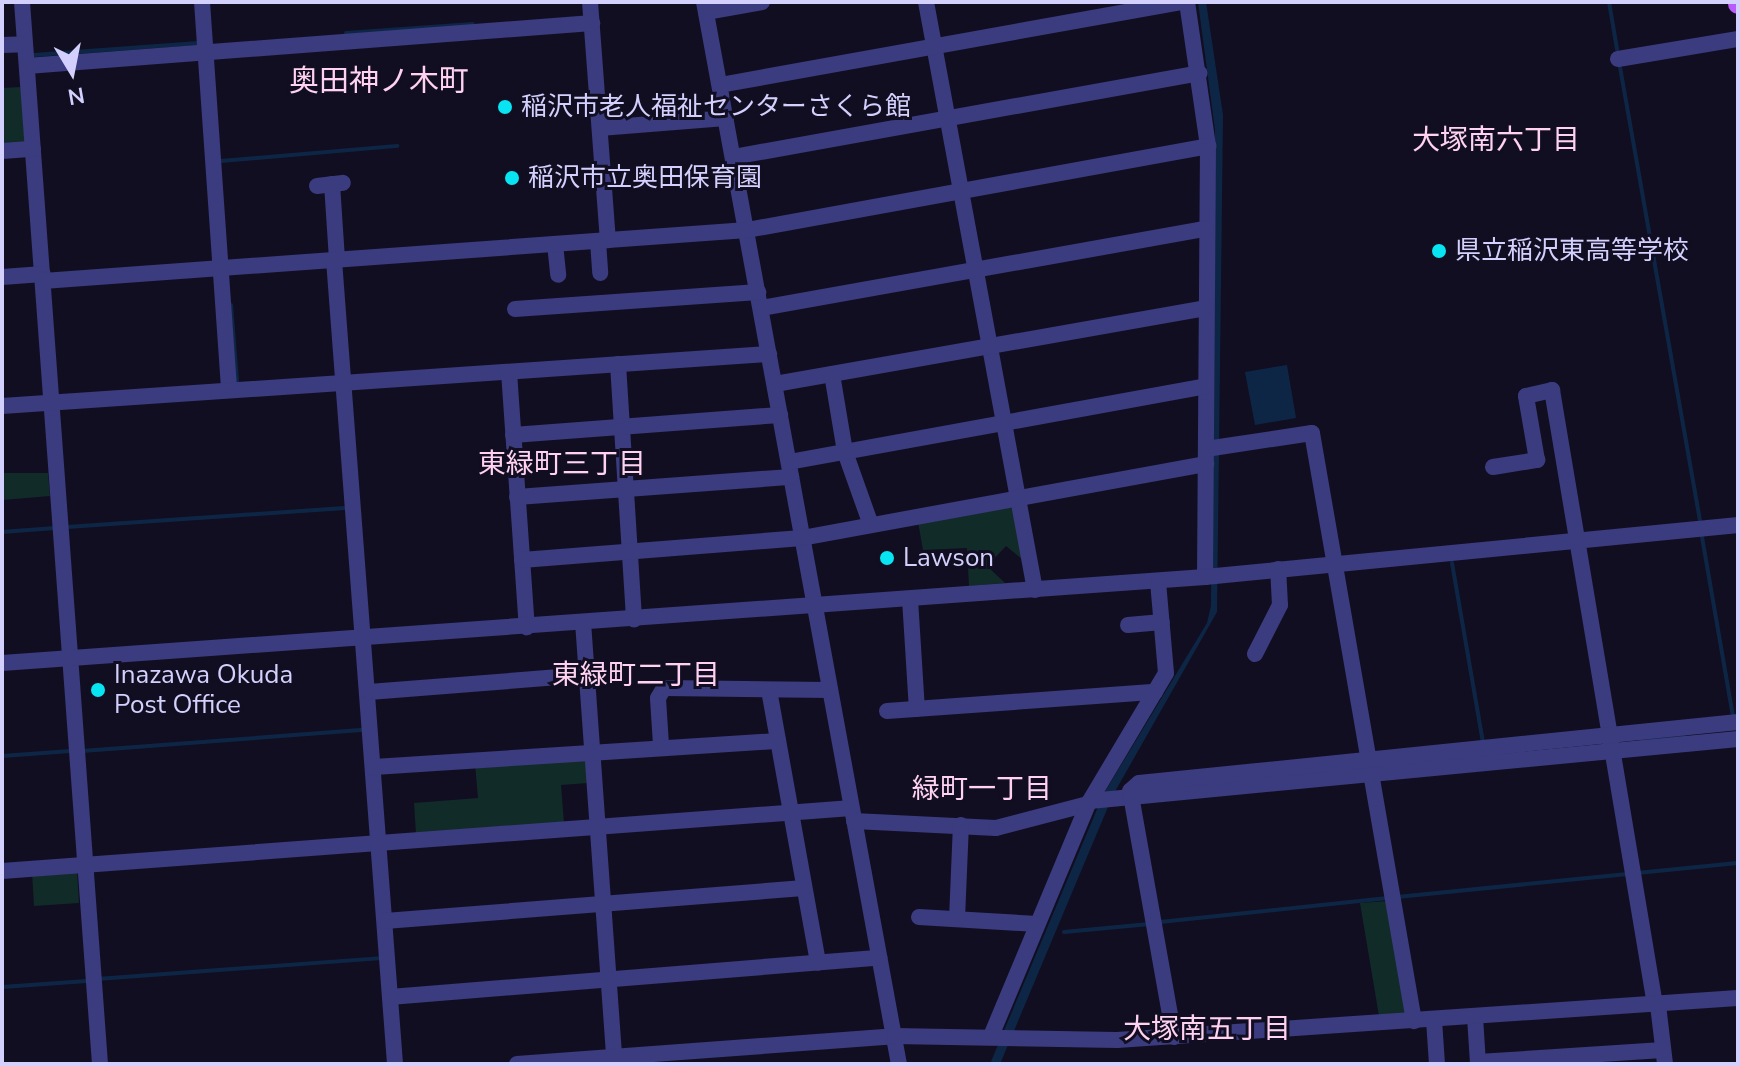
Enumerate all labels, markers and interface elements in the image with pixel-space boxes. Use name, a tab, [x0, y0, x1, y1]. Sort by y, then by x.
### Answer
north arrow	[32, 32, 112, 112]
district label: 奥田神ノ木町	[289, 64, 469, 100]
text: N	[65, 79, 87, 112]
place label: 稲沢市老人福祉センターさくら館	[521, 91, 911, 123]
marker: 稲沢市老人福祉センターさくら館	[496, 98, 514, 116]
district label: 大塚南六丁目	[1412, 123, 1580, 157]
place label: 稲沢市立奥田保育園	[528, 162, 762, 194]
marker: 稲沢市立奥田保育園	[503, 169, 521, 187]
place label: 県立稲沢東高等学校	[1455, 235, 1689, 267]
marker: 県立稲沢東高等学校	[1430, 242, 1448, 260]
district label: 東緑町三丁目	[478, 447, 646, 481]
place label: Lawson	[903, 542, 994, 574]
marker: Lawson	[878, 549, 896, 567]
district label: 東緑町二丁目	[552, 658, 720, 692]
place label: Inazawa Okuda Post Office	[114, 659, 293, 720]
marker: Inazawa Okuda Post Office	[89, 681, 107, 699]
district label: 緑町一丁目	[912, 772, 1052, 806]
district label: 大塚南五丁目	[1123, 1012, 1291, 1046]

